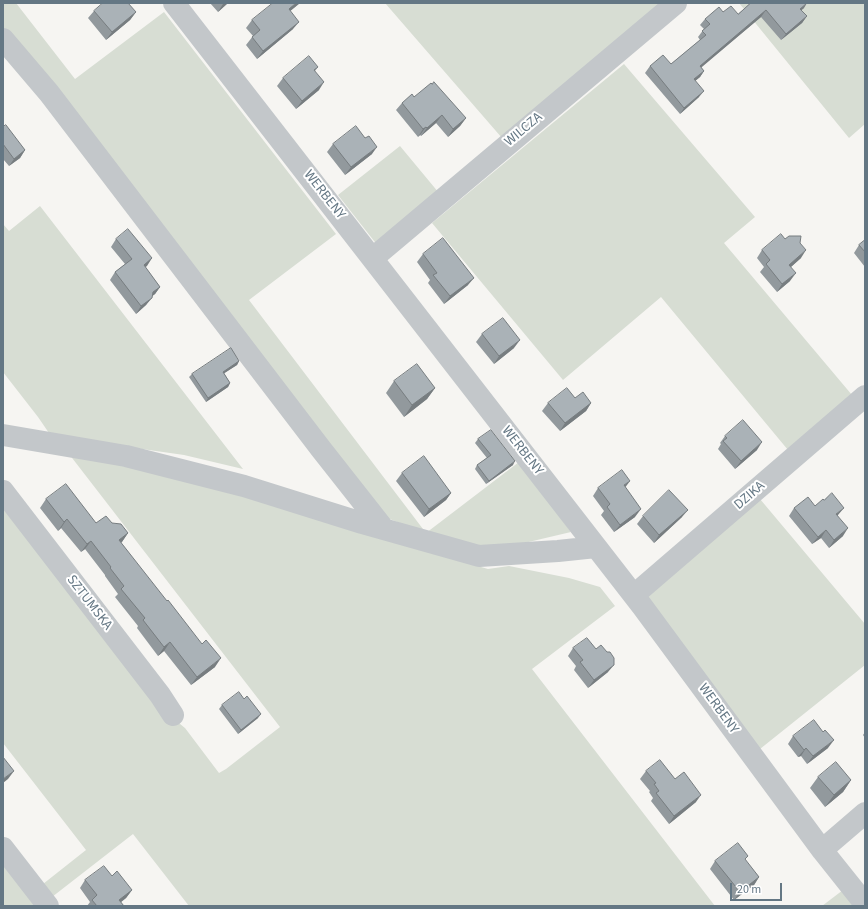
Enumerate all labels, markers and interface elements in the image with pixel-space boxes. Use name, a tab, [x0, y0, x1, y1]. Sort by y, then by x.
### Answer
street label: WILCZA	[502, 109, 546, 151]
street label: WERBENY	[300, 167, 348, 223]
street label: WERBENY	[498, 423, 546, 479]
street label: DZIKA	[731, 478, 769, 514]
street label: SZTUMSKA	[62, 572, 116, 634]
street label: WERBENY	[694, 681, 742, 737]
scale bar	[732, 875, 784, 901]
text: 20 m	[737, 881, 761, 898]

